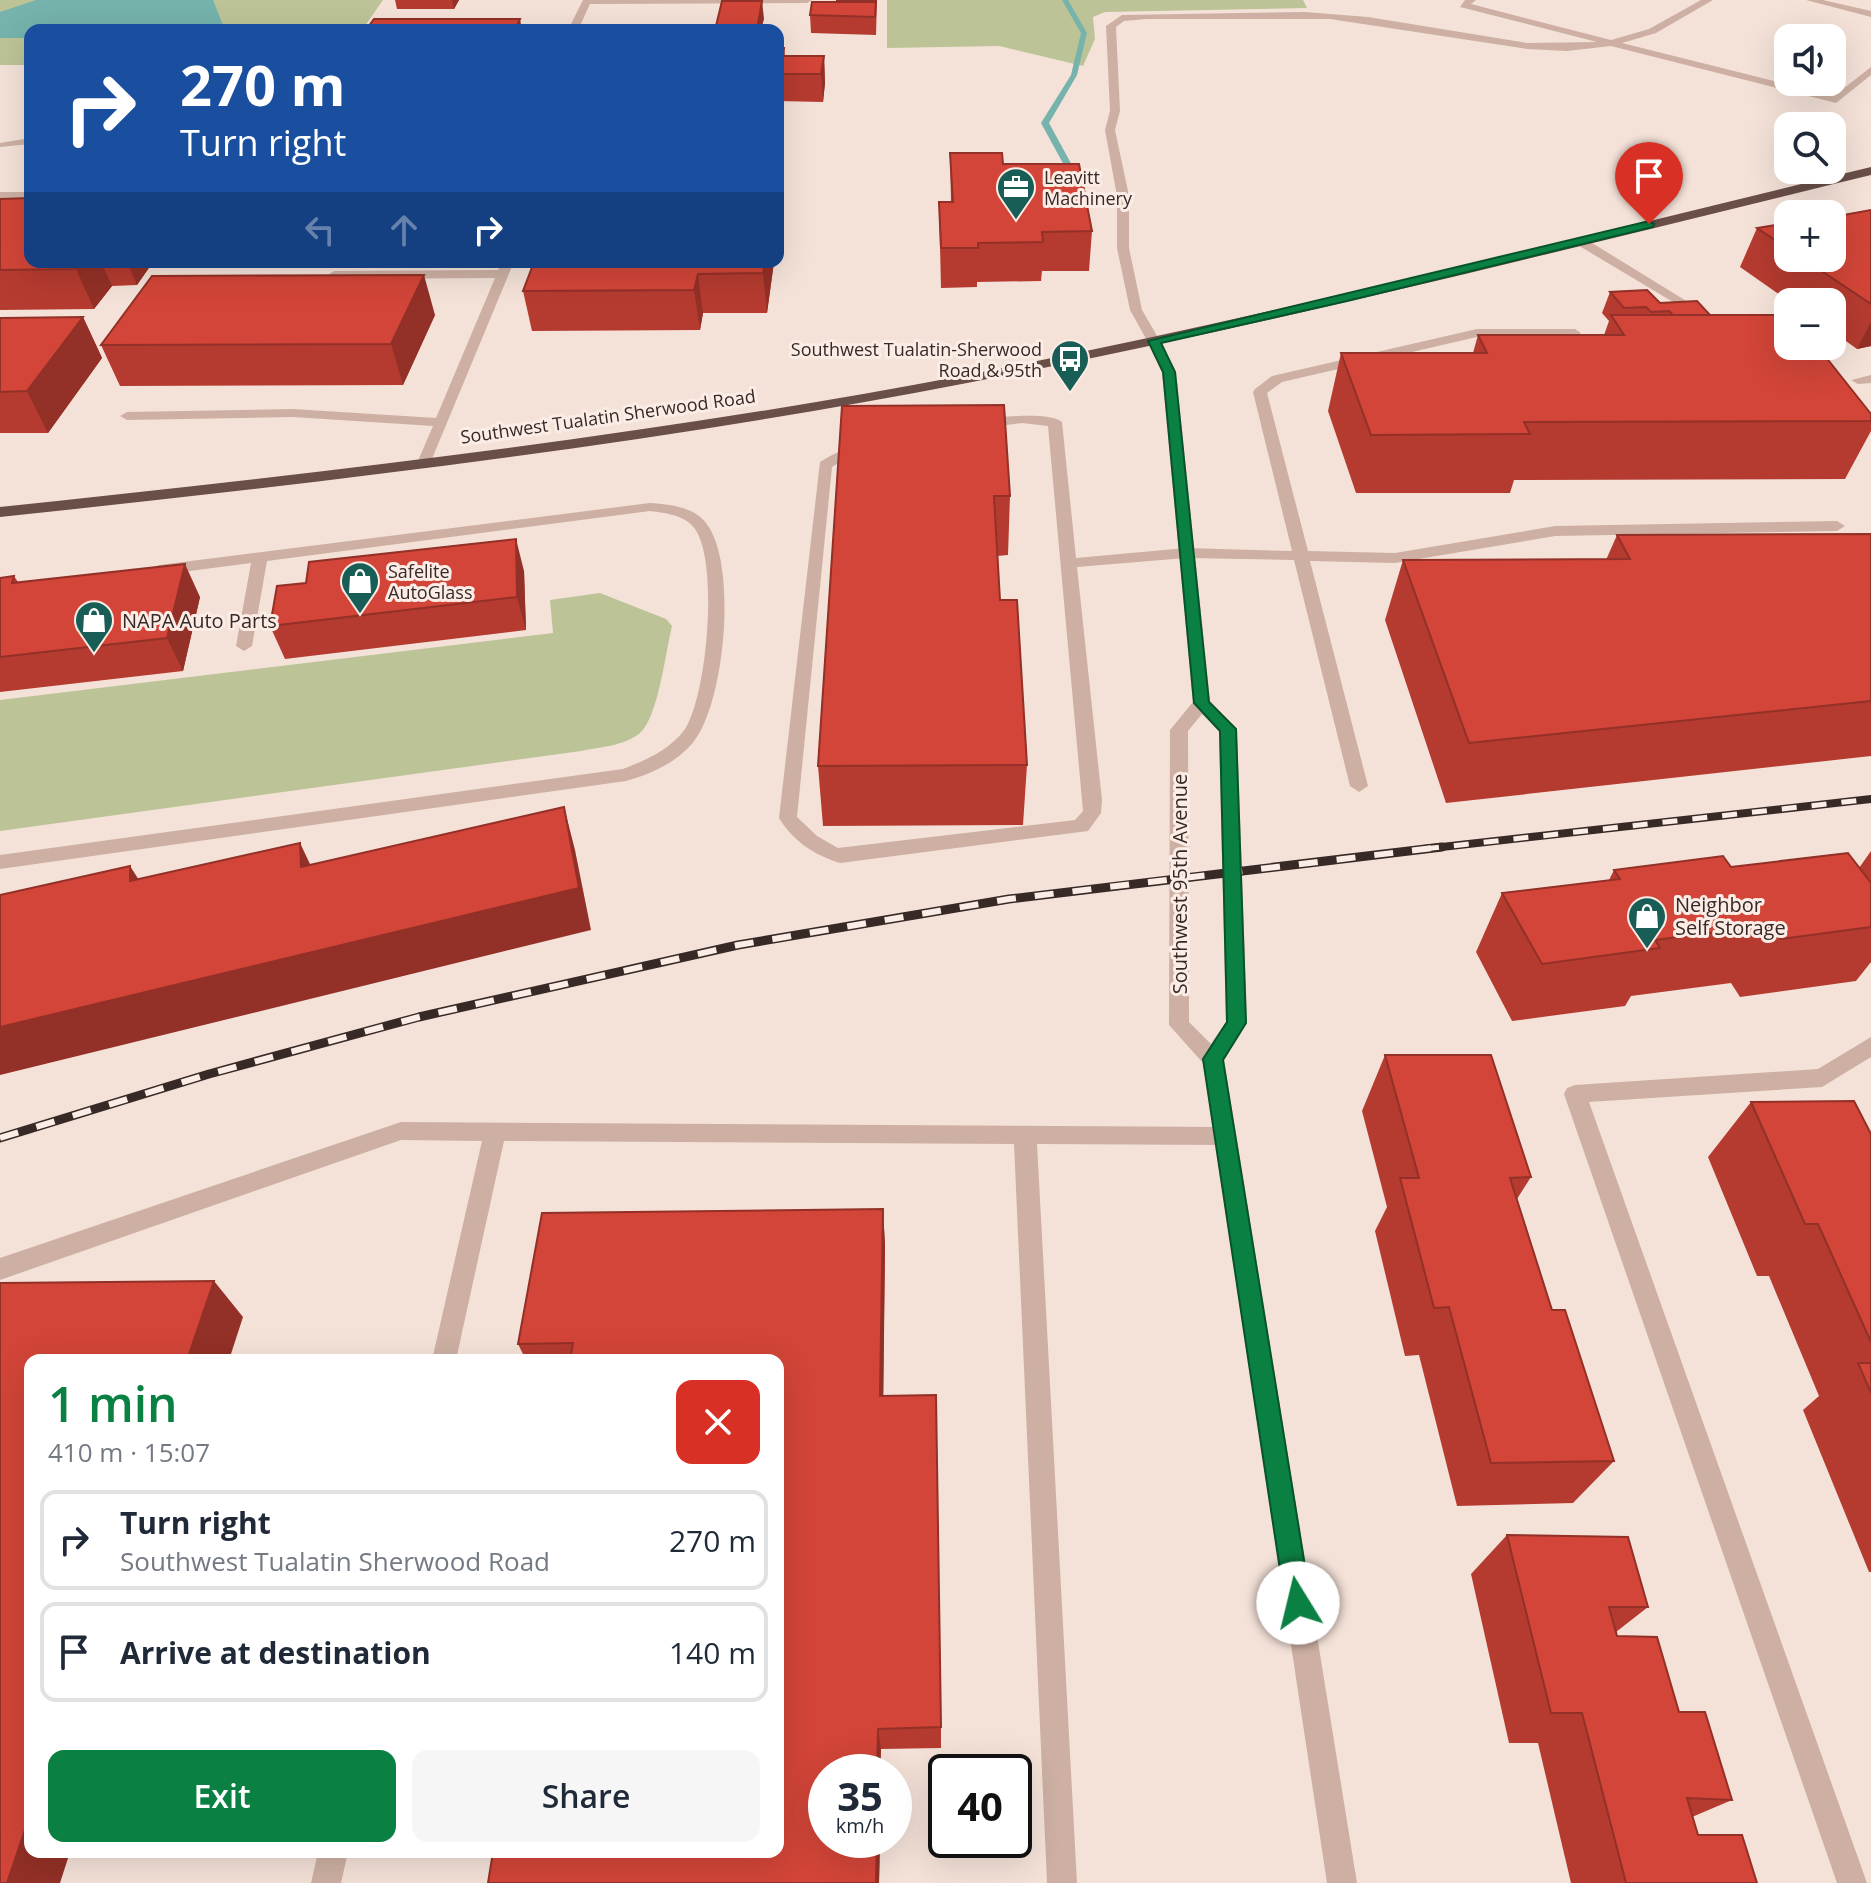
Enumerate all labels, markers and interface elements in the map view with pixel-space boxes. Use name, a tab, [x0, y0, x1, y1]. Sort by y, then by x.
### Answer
map controls	[1774, 24, 1846, 360]
button: sound	[1774, 24, 1846, 96]
text: 270 m	[180, 46, 346, 122]
icon: right	[48, 56, 152, 160]
button: search	[1774, 112, 1846, 184]
text: Turn right	[180, 118, 346, 167]
pin	[1615, 142, 1683, 224]
icon: arrive	[1627, 154, 1671, 198]
place label: Leavitt Machinery	[1044, 165, 1133, 210]
office icon: Leavitt Machinery	[995, 166, 1037, 221]
button: +	[1774, 200, 1846, 272]
icon: left	[298, 208, 342, 252]
icon: ahead	[382, 208, 426, 252]
icon: right	[466, 208, 510, 252]
button: −	[1774, 288, 1846, 360]
place label: Southwest Tualatin-Sherwood Road & 95th	[791, 337, 1042, 382]
bus stop icon: Southwest Tualatin-Sherwood Road & 95th	[1049, 338, 1091, 393]
street label: Southwest Tualatin Sherwood Road	[459, 383, 757, 449]
place label: Safelite AutoGlass	[388, 559, 472, 604]
shop icon: Safelite AutoGlass	[339, 560, 381, 615]
shop icon: NAPA Auto Parts	[73, 599, 115, 654]
place label: NAPA Auto Parts	[122, 607, 277, 634]
street label: Southwest 95th Avenue	[1166, 774, 1193, 994]
place label: Neighbor Self Storage	[1675, 891, 1786, 941]
shop icon: Neighbor Self Storage	[1626, 895, 1668, 950]
text: 1 min	[48, 1371, 178, 1436]
button: close	[676, 1380, 760, 1464]
text: 410 m · 15:07	[48, 1434, 210, 1470]
text: Turn right	[120, 1502, 271, 1543]
icon: right	[52, 1518, 96, 1562]
text: 270 m	[669, 1520, 756, 1561]
text: Southwest Tualatin Sherwood Road	[120, 1543, 550, 1579]
position arrow	[1256, 1561, 1340, 1645]
icon: arrive	[52, 1630, 96, 1674]
text: Arrive at destination	[120, 1632, 431, 1673]
text: 140 m	[669, 1632, 756, 1673]
button: Exit	[48, 1750, 396, 1842]
button: Share	[412, 1750, 760, 1842]
speed limit sign: 40	[928, 1754, 1032, 1858]
text: 35	[837, 1768, 883, 1823]
text: km/h	[836, 1812, 884, 1839]

